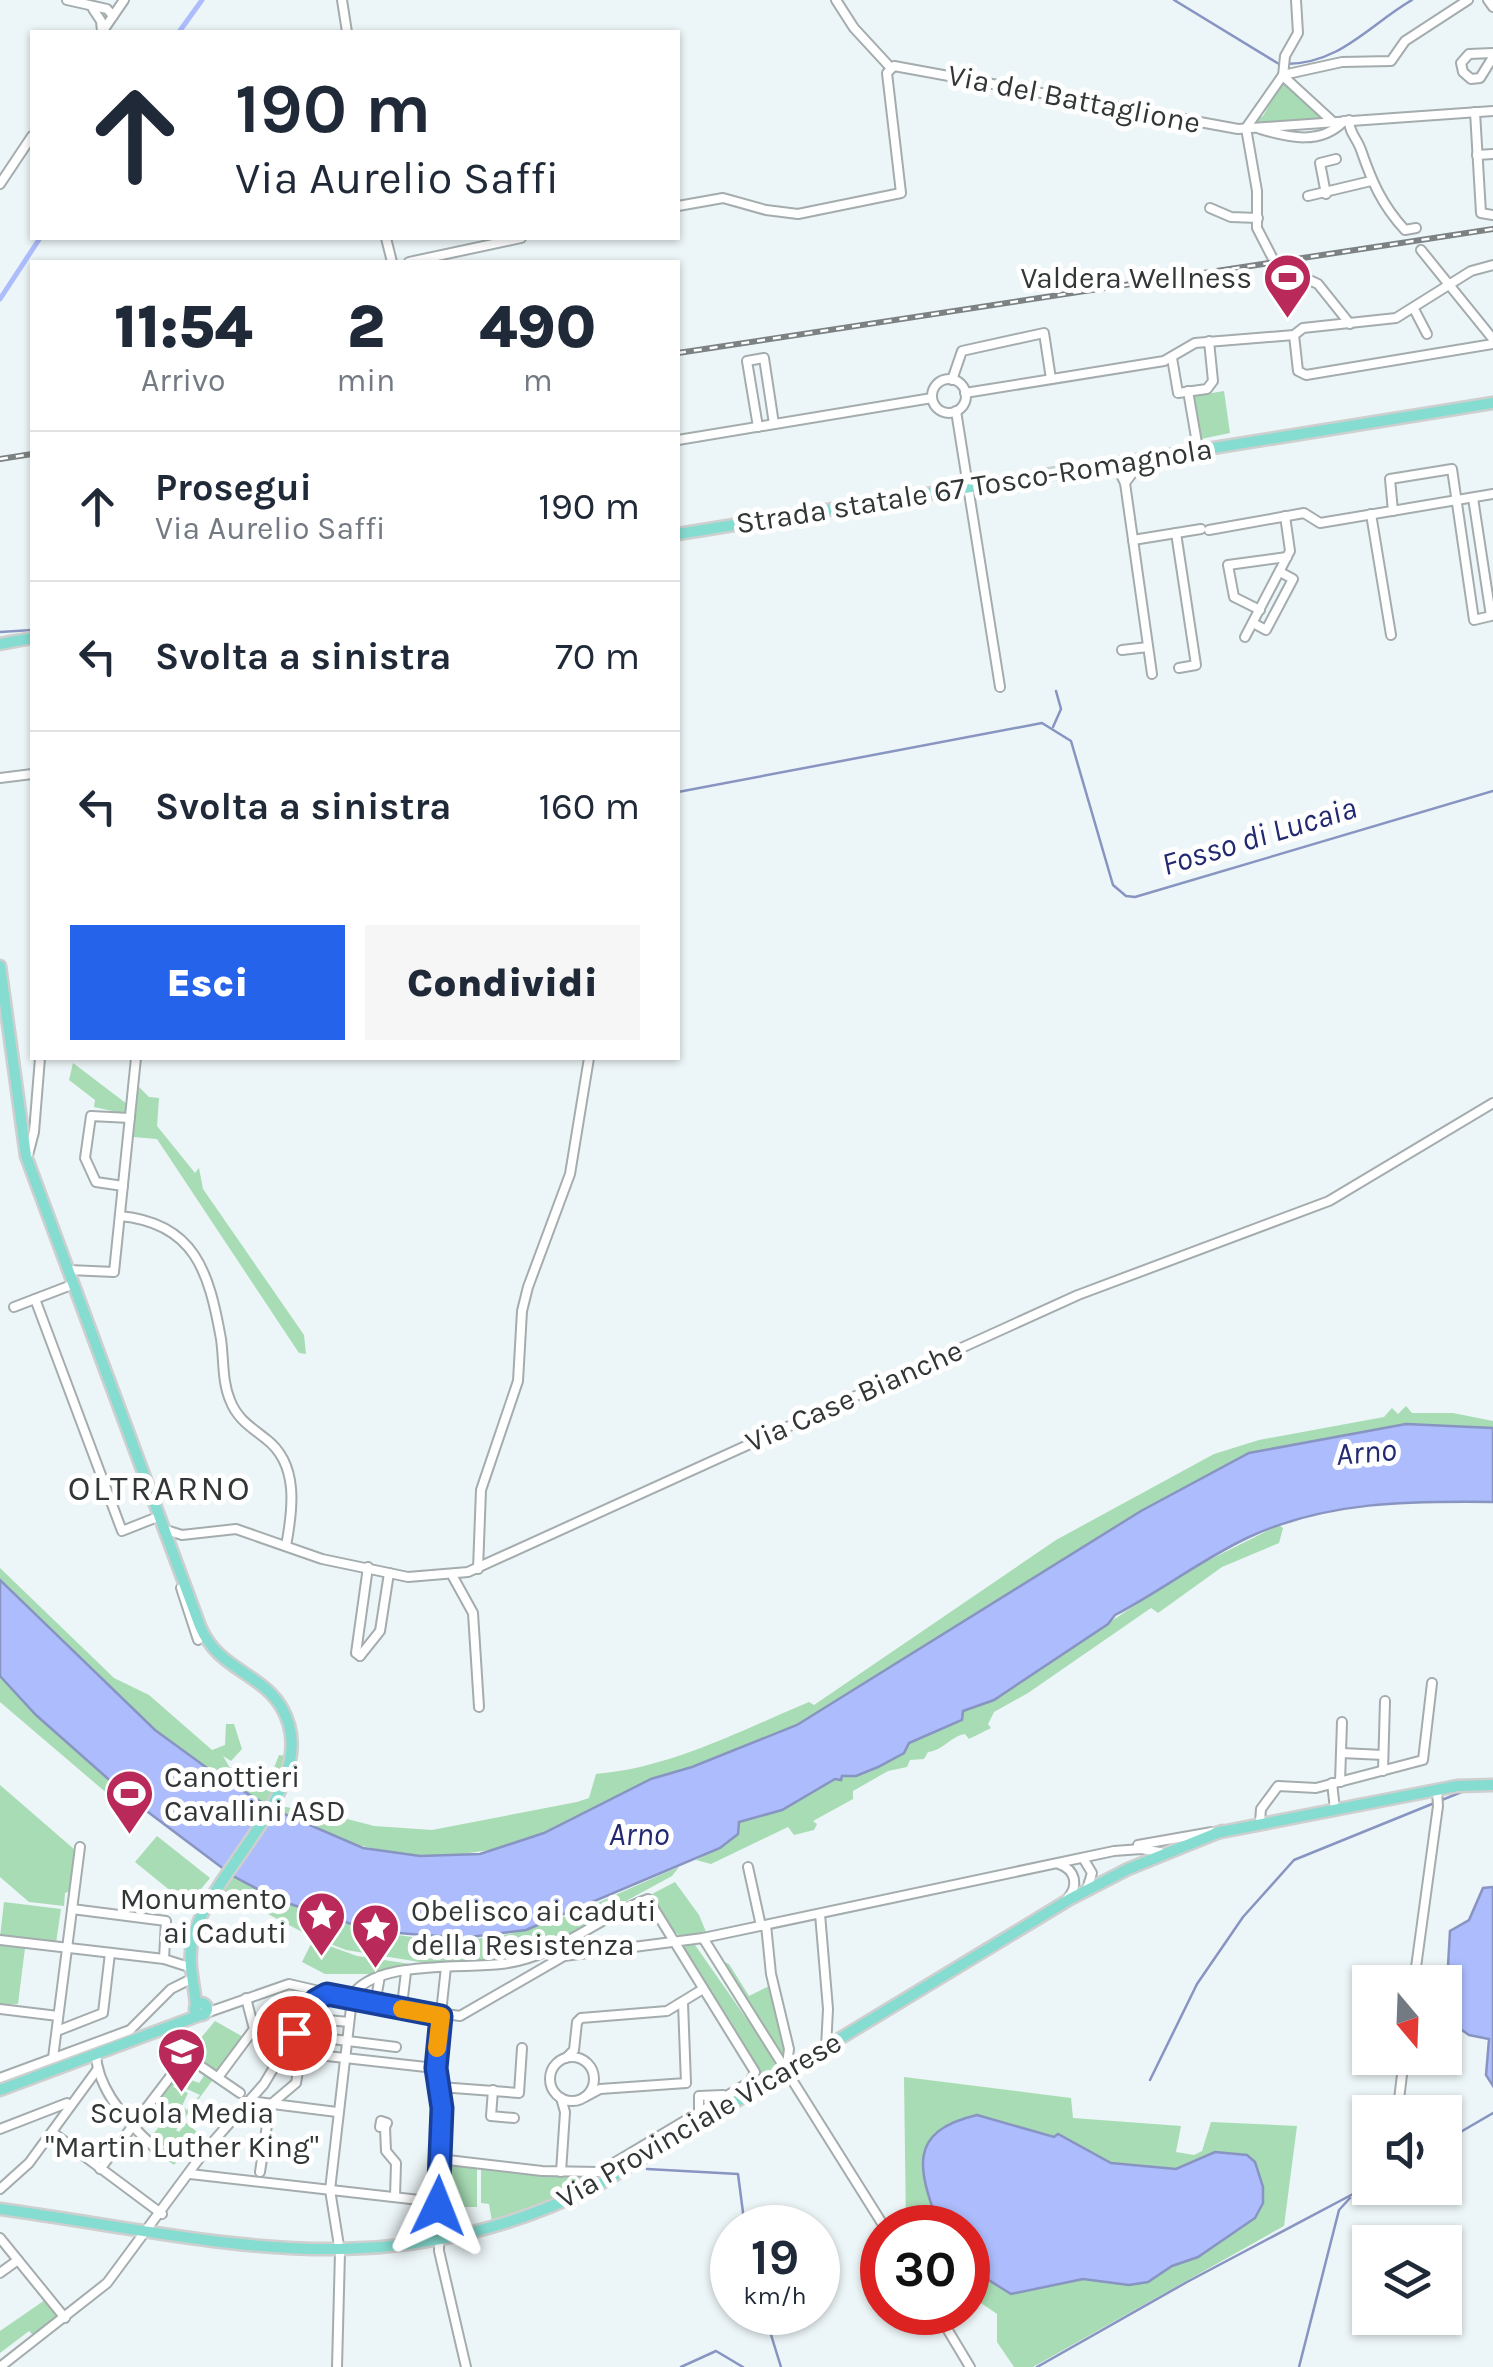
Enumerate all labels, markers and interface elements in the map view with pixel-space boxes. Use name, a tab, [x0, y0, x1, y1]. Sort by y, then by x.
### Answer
street label: Via del Battaglione	[945, 57, 1203, 141]
text: 190 m	[235, 68, 431, 150]
icon: ahead	[70, 70, 200, 200]
text: Via Aurelio Saffi	[235, 152, 559, 204]
sports icon: Valdera Wellness	[1261, 252, 1313, 320]
place label: Valdera Wellness	[1020, 260, 1252, 296]
text: 11:54	[114, 292, 253, 362]
text: 2	[347, 292, 385, 362]
text: 490	[479, 292, 596, 362]
text: Arrivo	[141, 362, 226, 399]
text: min	[337, 362, 395, 399]
text: m	[523, 362, 553, 399]
street label: Strada statale 67 Tosco-Romagnola	[733, 431, 1215, 541]
text: Prosegui	[155, 465, 312, 510]
icon: ahead	[70, 479, 125, 534]
text: 190 m	[538, 484, 640, 529]
text: Via Aurelio Saffi	[155, 510, 386, 547]
icon: left	[70, 629, 125, 684]
text: Svolta a sinistra	[155, 634, 452, 679]
text: 70 m	[555, 634, 640, 679]
icon: left	[70, 779, 125, 834]
text: Svolta a sinistra	[155, 784, 452, 829]
text: 160 m	[539, 784, 640, 829]
water label: Fosso di Lucaia	[1157, 789, 1361, 883]
button: Esci	[70, 925, 345, 1040]
button: Condividi	[365, 925, 640, 1040]
street label: Via Case Bianche	[740, 1332, 968, 1460]
water label: Arno	[1334, 1431, 1398, 1473]
district label: OLTRARNO	[68, 1468, 252, 1509]
place label: Canottieri Cavallini ASD	[164, 1759, 346, 1829]
sports icon: Canottieri Cavallini ASD	[103, 1768, 155, 1836]
water label: Arno	[609, 1816, 670, 1853]
place label: Monumento ai Caduti	[120, 1881, 287, 1951]
place icon: Monumento ai Caduti	[296, 1890, 348, 1958]
place label: Obelisco ai caduti della Resistenza	[411, 1893, 656, 1963]
place icon: Obelisco ai caduti della Resistenza	[350, 1902, 402, 1970]
north arrow	[1352, 1965, 1462, 2075]
map controls	[1352, 1965, 1462, 2335]
pin	[252, 1991, 337, 2076]
icon: arrive	[267, 2006, 322, 2061]
street label: Via Provinciale Vicarese	[550, 2024, 848, 2216]
school or university icon: Scuola Media "Martin Luther King"	[156, 2026, 208, 2094]
place label: Scuola Media "Martin Luther King"	[45, 2095, 319, 2165]
button: sound	[1352, 2095, 1462, 2205]
position arrow	[386, 2154, 490, 2258]
speed limit sign: 30	[860, 2205, 990, 2335]
button: layers	[1352, 2225, 1462, 2335]
text: 19	[751, 2228, 799, 2287]
text: km/h	[743, 2281, 807, 2310]

